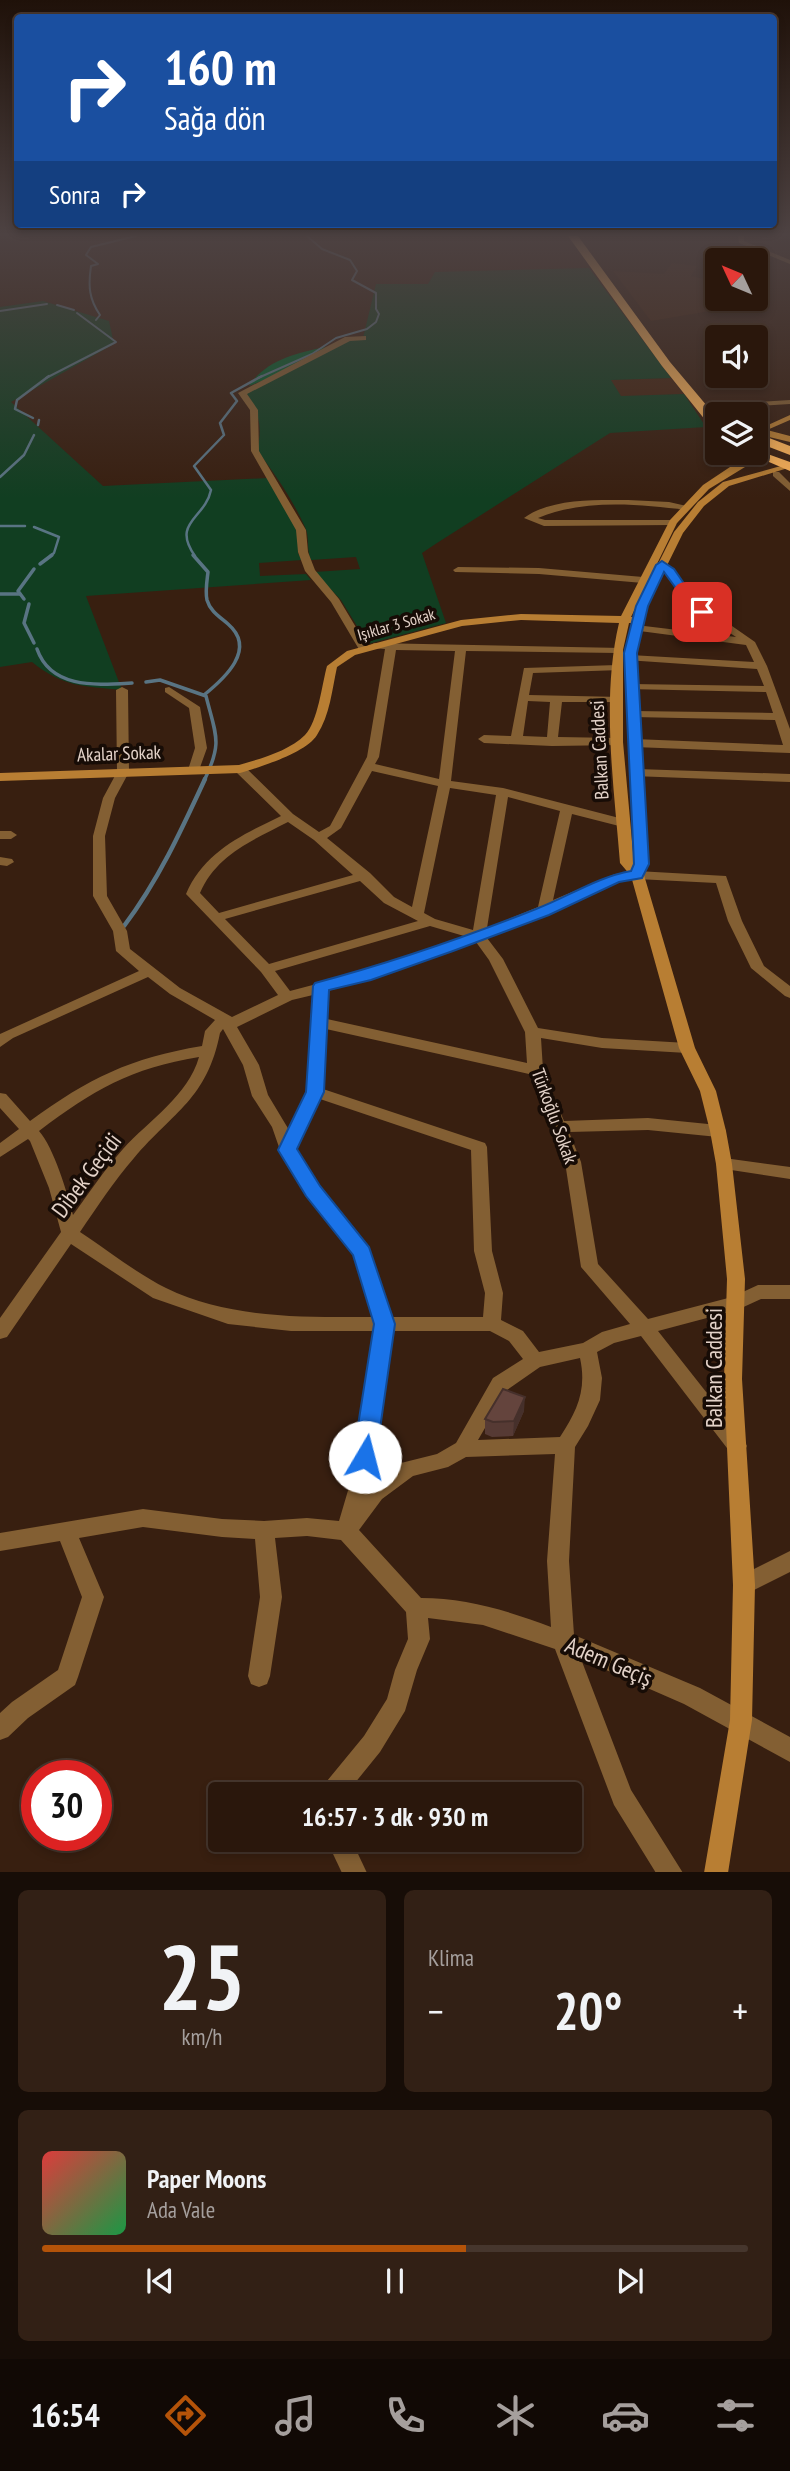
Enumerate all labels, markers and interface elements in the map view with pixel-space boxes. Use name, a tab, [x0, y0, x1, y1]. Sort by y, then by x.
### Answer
text: 160 m	[164, 35, 277, 99]
icon: right	[49, 42, 140, 133]
text: Sağa dön	[164, 97, 266, 139]
icon: right	[114, 175, 152, 213]
text: Sonra	[49, 178, 100, 211]
north arrow	[705, 248, 768, 312]
map controls	[705, 248, 768, 465]
button: sound	[705, 325, 768, 388]
button: layers	[705, 402, 768, 465]
pin	[672, 582, 732, 642]
icon: arrive	[683, 593, 721, 631]
street label: Işıklar 3 Sokak	[355, 603, 438, 645]
street label: Balkan Caddesi	[584, 700, 614, 800]
street label: Akalar Sokak	[77, 740, 162, 766]
street label: Türkoğlu Sokak	[527, 1065, 584, 1168]
street label: Dibek Geçidi	[45, 1127, 127, 1223]
street label: Balkan Caddesi	[699, 1308, 728, 1428]
position arrow	[328, 1420, 402, 1494]
street label: Adem Geçiş	[561, 1630, 657, 1692]
speed limit sign: 30	[21, 1760, 112, 1851]
text: 16:57 · 3 dk · 930 m	[302, 1800, 488, 1833]
text: 25	[159, 1917, 246, 2035]
text: Klima	[428, 1943, 474, 1972]
text: 20°	[554, 1977, 622, 2044]
text: −	[428, 1986, 444, 2035]
text: +	[732, 1986, 748, 2035]
text: km/h	[182, 2022, 222, 2051]
text: Paper Moons	[147, 2162, 266, 2195]
text: Ada Vale	[147, 2195, 215, 2224]
icon: previous	[141, 2262, 179, 2300]
icon: pause	[376, 2262, 414, 2300]
icon: next	[611, 2262, 649, 2300]
icon: directions	[161, 2391, 210, 2440]
icon: music	[271, 2391, 320, 2440]
icon: phone	[381, 2391, 430, 2440]
icon: climate	[491, 2391, 540, 2440]
icon: car	[601, 2391, 650, 2440]
icon: filters	[711, 2391, 760, 2440]
text: 16:54	[30, 2394, 100, 2436]

